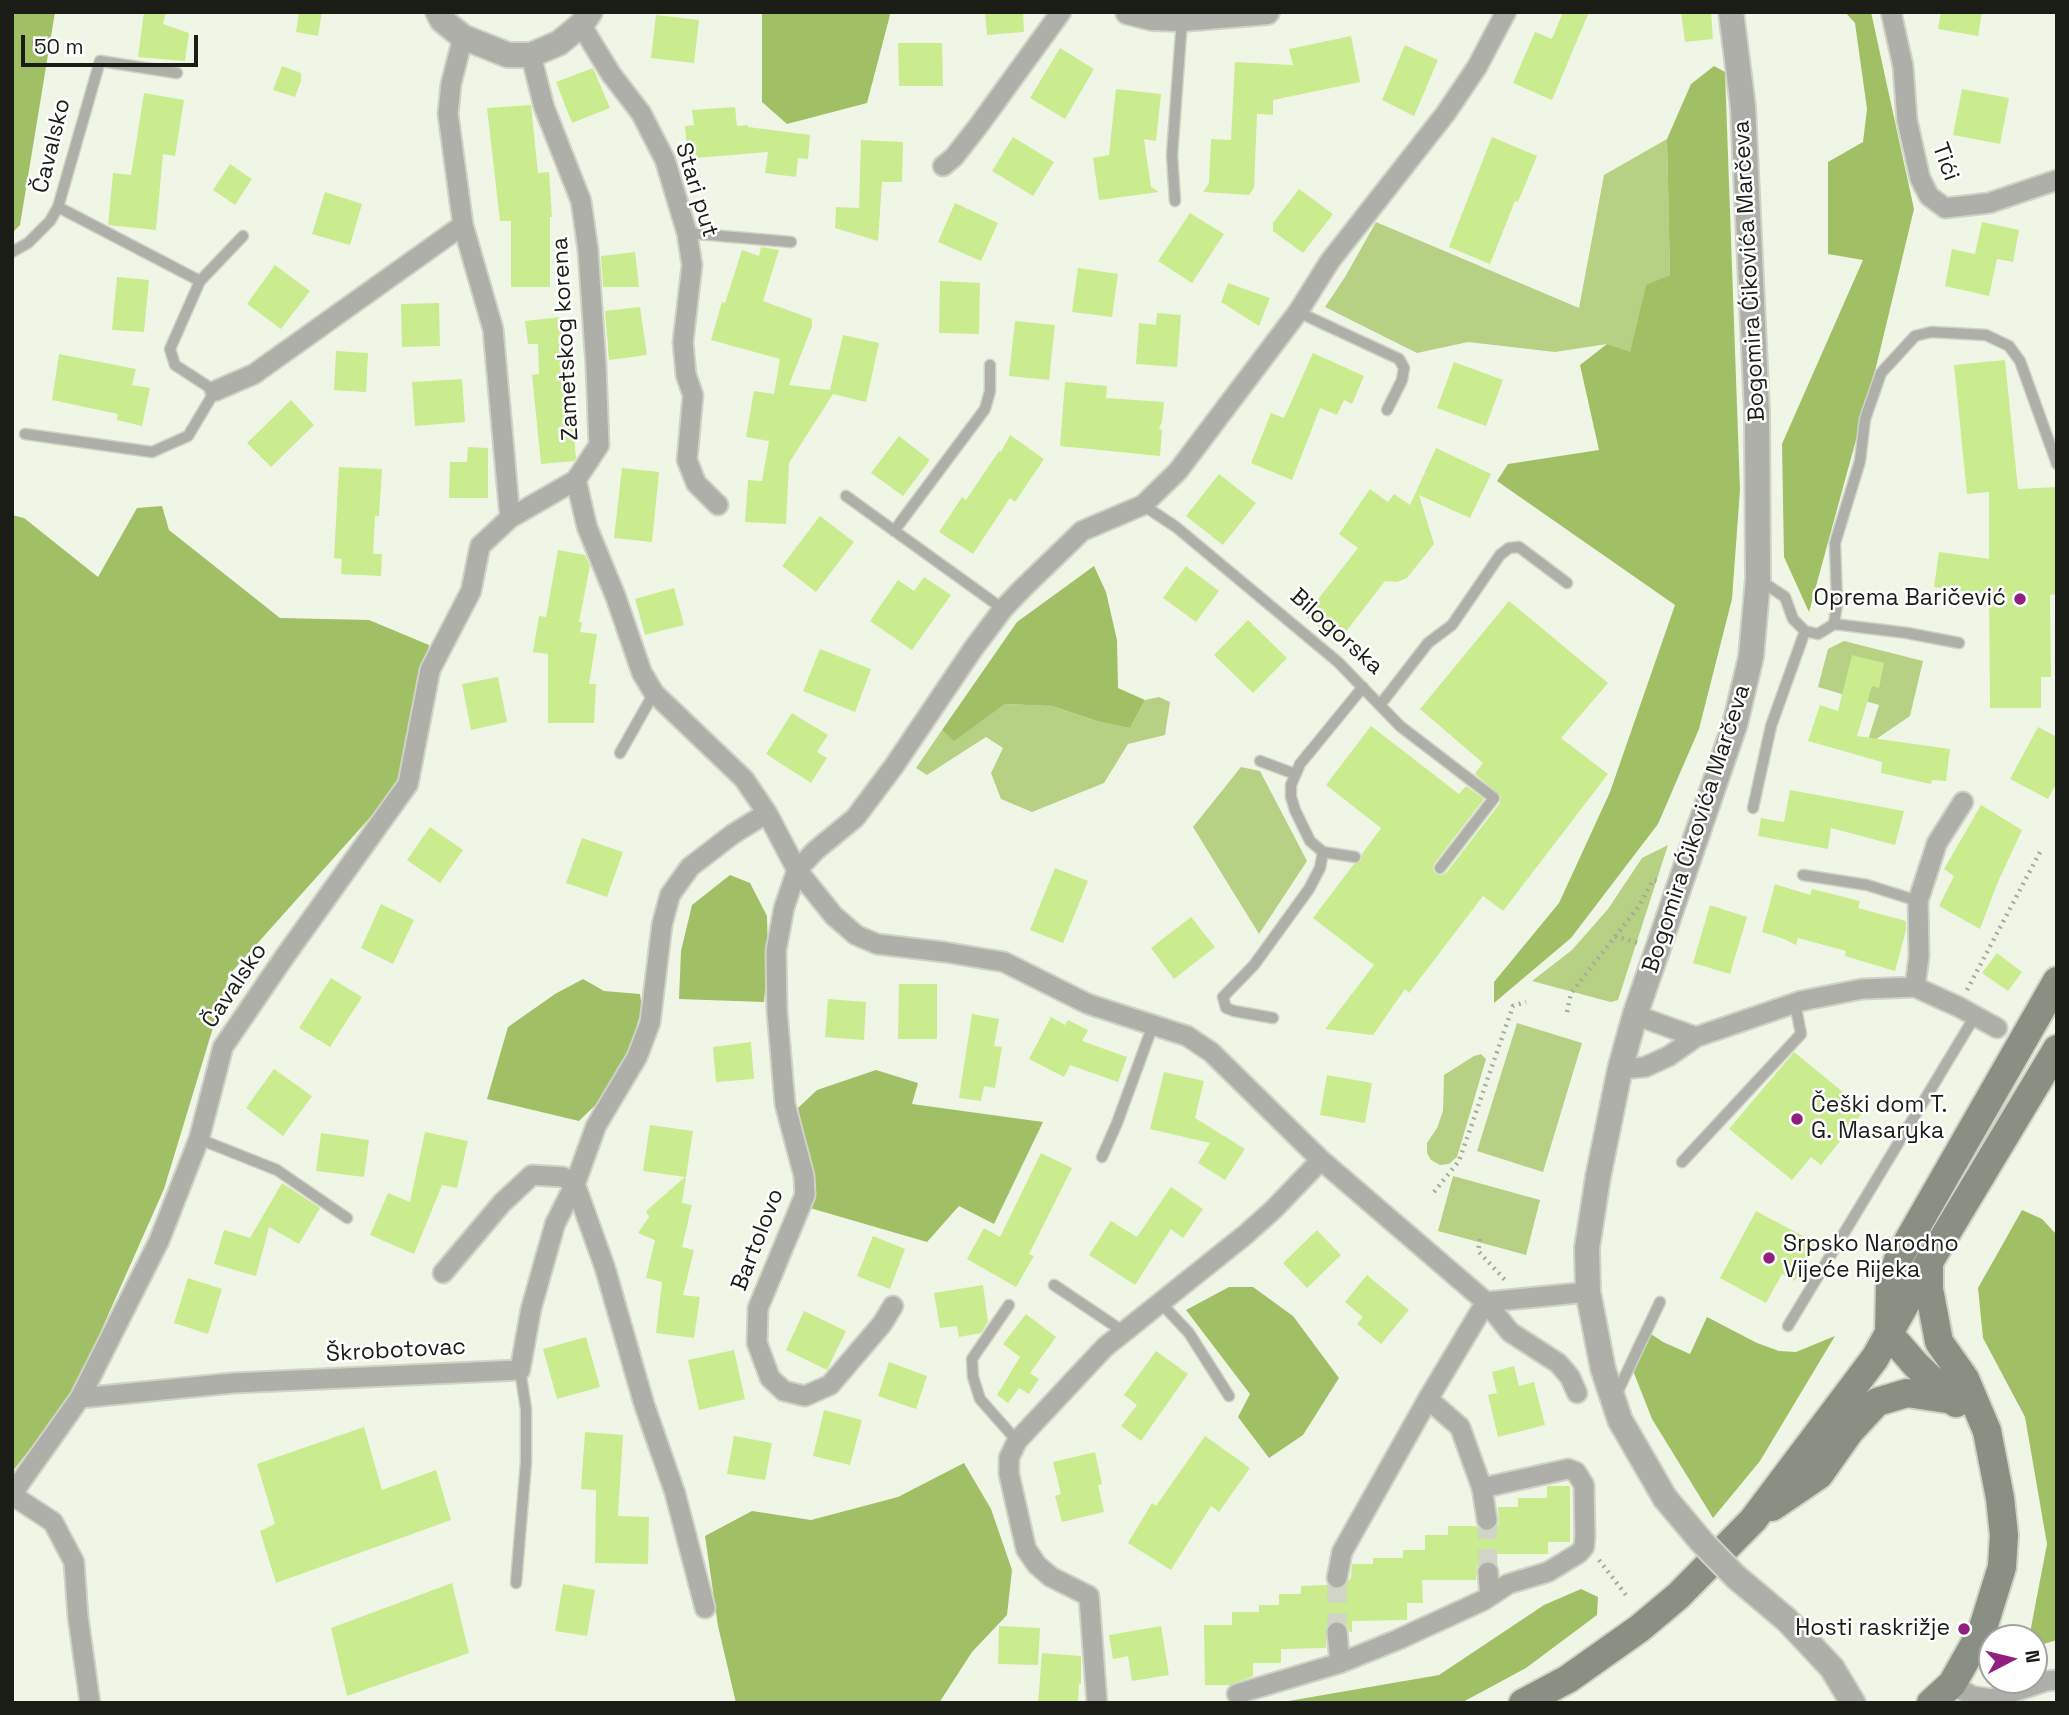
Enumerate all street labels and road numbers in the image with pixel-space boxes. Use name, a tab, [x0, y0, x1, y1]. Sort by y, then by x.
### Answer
street label: Čavalsko	[27, 96, 77, 196]
street label: Bogomira Ćikovića Marčeva	[1728, 120, 1772, 422]
street label: Stari put	[669, 139, 723, 241]
street label: Tići	[1925, 139, 1965, 185]
street label: Zametskog korena	[547, 236, 585, 442]
street label: Bilogorska	[1284, 583, 1388, 681]
street label: Bogomira Ćikovića Marčeva	[1637, 681, 1757, 977]
street label: Čavalsko	[197, 938, 273, 1034]
street label: Bartolovo	[726, 1185, 790, 1295]
street label: Škrobotovac	[325, 1334, 467, 1368]

